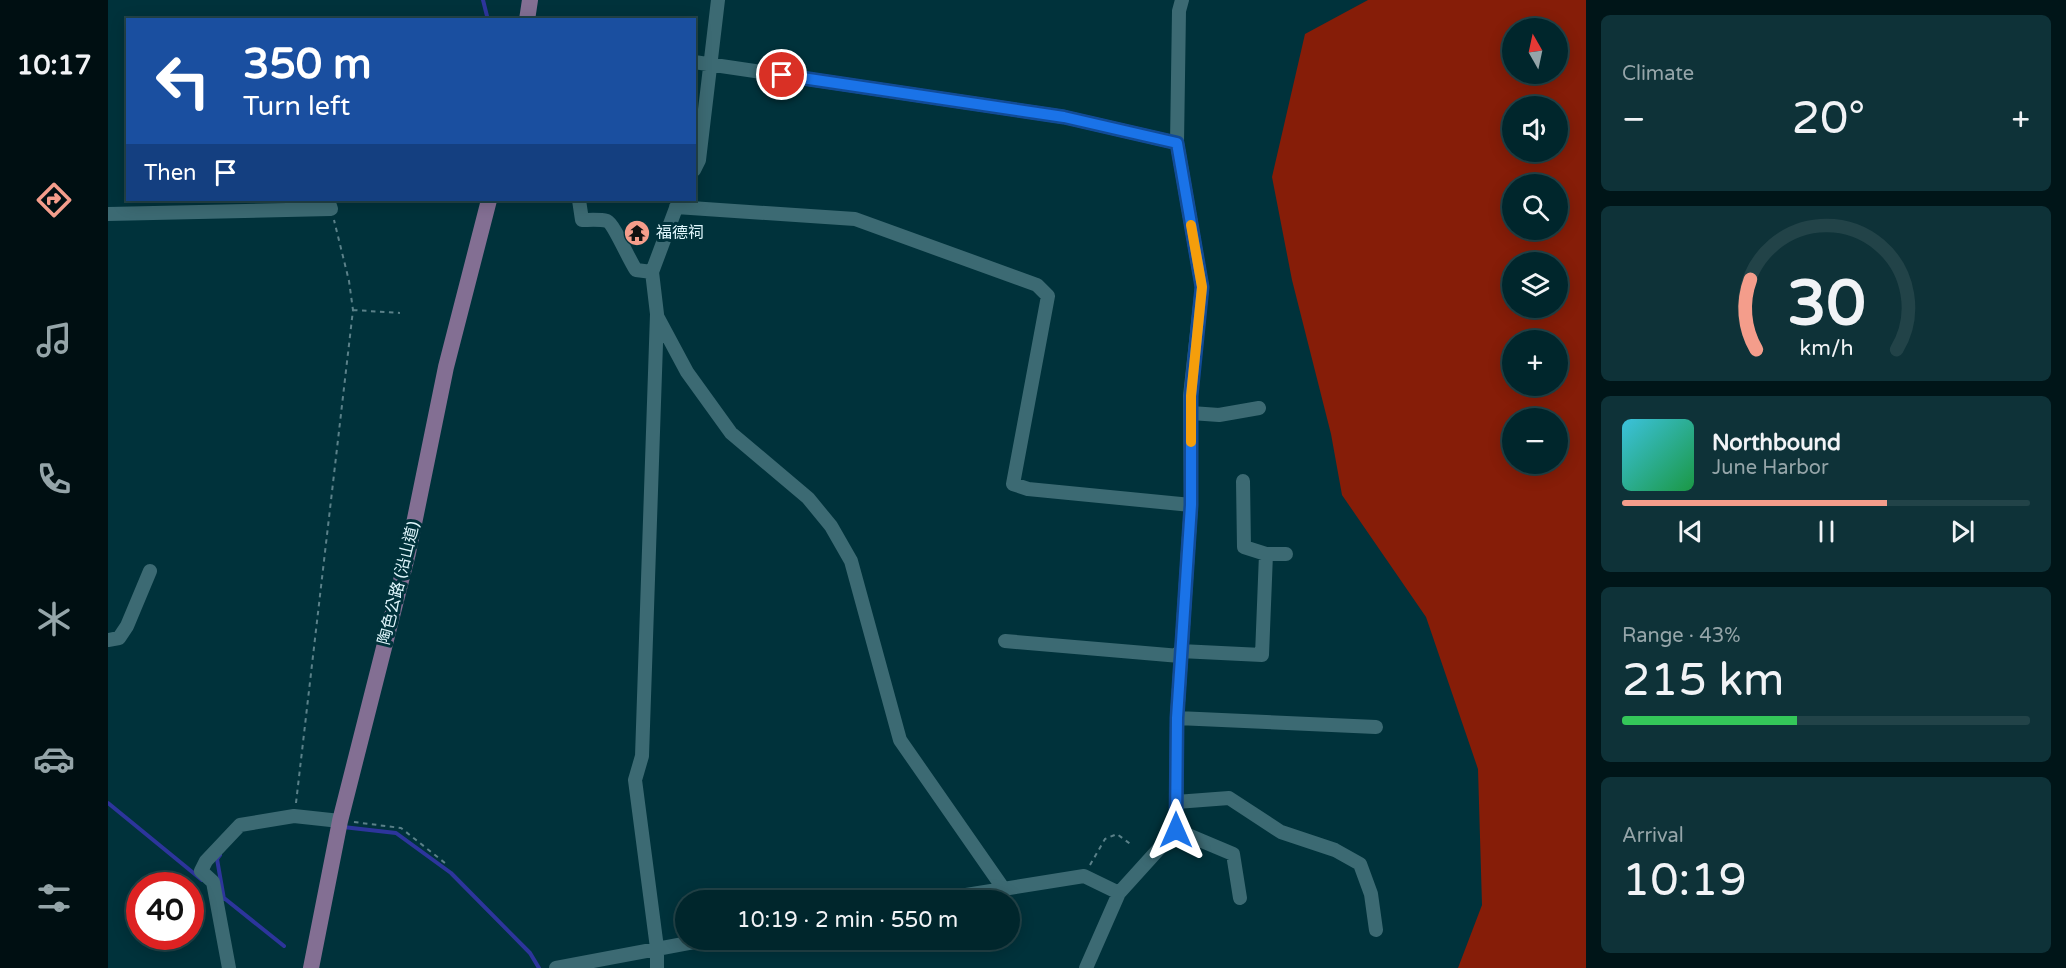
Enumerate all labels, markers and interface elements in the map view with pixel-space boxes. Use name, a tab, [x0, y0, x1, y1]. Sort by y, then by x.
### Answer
north arrow	[1502, 18, 1568, 84]
map controls	[1502, 18, 1568, 474]
text: 350 m	[243, 39, 372, 90]
icon: left	[144, 42, 222, 120]
text: 10:17	[17, 49, 91, 82]
pin	[756, 49, 807, 100]
icon: arrive	[765, 58, 798, 91]
text: Climate	[1622, 62, 1694, 86]
text: Turn left	[243, 90, 350, 123]
text: 20°	[1792, 92, 1865, 146]
button: sound	[1502, 96, 1568, 162]
text: −	[1622, 100, 1646, 139]
text: +	[2011, 100, 2030, 139]
icon: arrive	[209, 156, 242, 189]
text: Then	[144, 160, 197, 186]
button: search	[1502, 174, 1568, 240]
icon: directions	[33, 179, 75, 221]
temple icon: 福德祠	[622, 218, 652, 248]
place label: 福德祠	[656, 223, 704, 243]
button: layers	[1502, 252, 1568, 318]
text: 30	[1787, 268, 1865, 343]
icon: music	[33, 319, 75, 361]
button: +	[1502, 330, 1568, 396]
text: km/h	[1799, 336, 1853, 362]
button: −	[1502, 408, 1568, 474]
text: Northbound	[1712, 430, 1841, 456]
text: June Harbor	[1712, 456, 1829, 480]
icon: phone	[33, 458, 75, 500]
icon: previous	[1674, 515, 1707, 548]
icon: pause	[1810, 515, 1843, 548]
icon: next	[1946, 515, 1979, 548]
street label: 陶色公路 (沿山道)	[374, 519, 424, 647]
icon: climate	[33, 598, 75, 640]
text: Range · 43%	[1622, 624, 1741, 648]
text: 215 km	[1622, 654, 1784, 708]
icon: car	[33, 738, 75, 780]
position arrow	[1144, 798, 1208, 862]
text: Arrival	[1622, 824, 1684, 848]
text: 10:19	[1622, 854, 1747, 908]
speed limit sign: 40	[126, 872, 204, 950]
icon: filters	[33, 877, 75, 919]
text: 10:19 · 2 min · 550 m	[737, 907, 958, 933]

